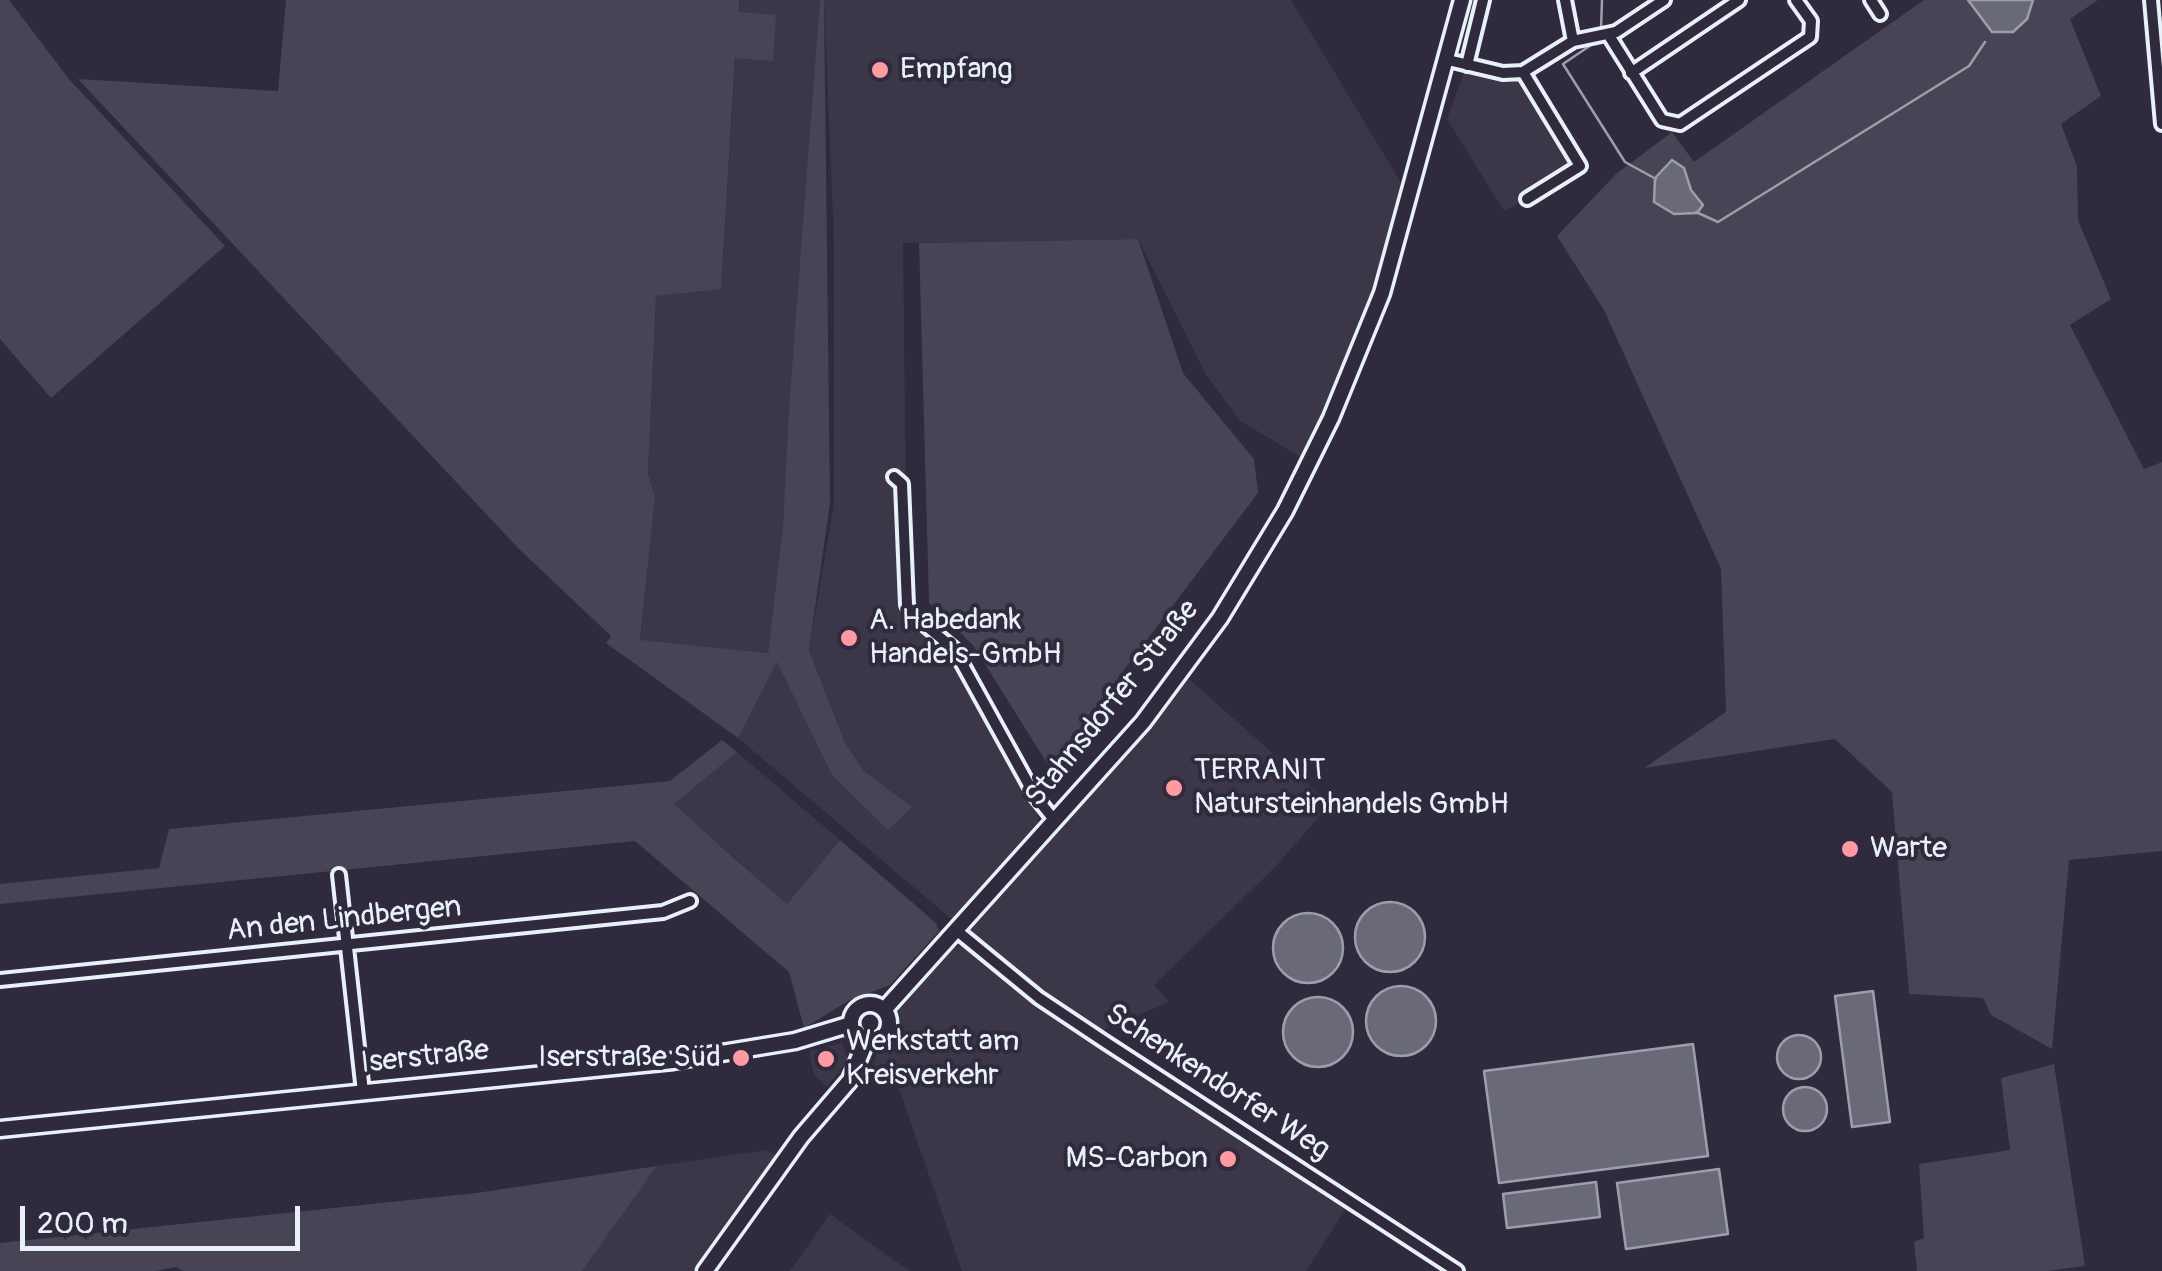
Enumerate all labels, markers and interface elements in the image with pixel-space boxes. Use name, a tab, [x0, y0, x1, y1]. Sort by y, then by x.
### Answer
place label: Empfang	[900, 52, 1012, 88]
marker: Empfang	[869, 59, 891, 81]
street label: Stahnsdorfer Straße	[1018, 593, 1208, 815]
place label: A. Habedank Handels-GmbH	[869, 603, 1061, 674]
marker: A. Habedank Handels-GmbH	[838, 627, 860, 649]
place label: TERRANIT Natursteinhandels GmbH	[1194, 753, 1509, 824]
marker: TERRANIT Natursteinhandels GmbH	[1163, 777, 1185, 799]
place label: Warte	[1870, 831, 1947, 867]
marker: Warte	[1839, 838, 1861, 860]
street label: An den Lindbergen	[225, 890, 463, 950]
street label: Schenkendorfer Weg	[1098, 997, 1336, 1169]
place label: Werkstatt am Kreisverkehr	[846, 1024, 1019, 1094]
street label: Iserstraße	[359, 1033, 491, 1083]
place label: Iserstraße Süd	[538, 1040, 721, 1076]
marker: Iserstraße Süd	[730, 1047, 752, 1069]
marker: Werkstatt am Kreisverkehr	[815, 1048, 837, 1070]
place label: MS-Carbon	[1065, 1141, 1208, 1177]
marker: MS-Carbon	[1217, 1148, 1239, 1170]
scale bar	[25, 1186, 305, 1248]
text: 200 m	[37, 1205, 128, 1242]

